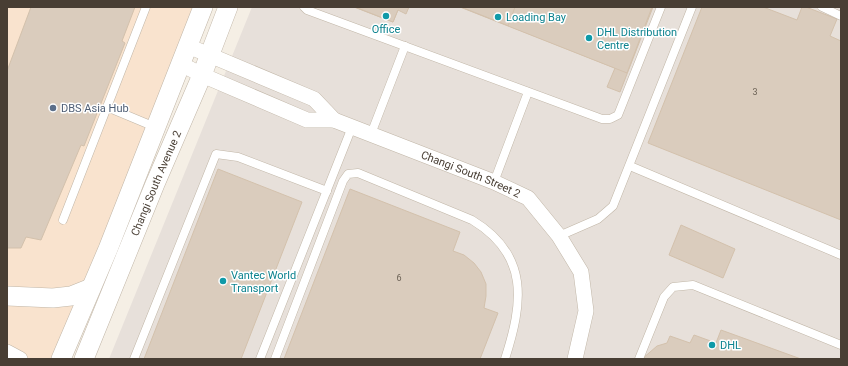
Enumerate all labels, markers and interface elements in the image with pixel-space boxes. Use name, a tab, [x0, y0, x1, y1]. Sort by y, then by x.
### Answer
marker: Office	[381, 11, 391, 21]
place label: Loading Bay	[506, 11, 567, 24]
marker: Loading Bay	[493, 12, 503, 22]
place label: Office	[372, 23, 400, 36]
place label: DHL Distribution Centre	[597, 26, 677, 52]
marker: DHL Distribution Centre	[584, 33, 594, 43]
house number: 3	[752, 87, 758, 97]
place label: DBS Asia Hub	[61, 102, 129, 115]
marker: DBS Asia Hub	[48, 103, 58, 113]
street label: Changi South Avenue 2	[129, 129, 184, 238]
street label: Changi South Street 2	[419, 148, 522, 200]
place label: Vantec World Transport	[231, 269, 296, 295]
house number: 6	[396, 273, 402, 283]
marker: Vantec World Transport	[218, 276, 228, 286]
place label: DHL	[720, 339, 741, 352]
marker: DHL	[707, 340, 717, 350]

